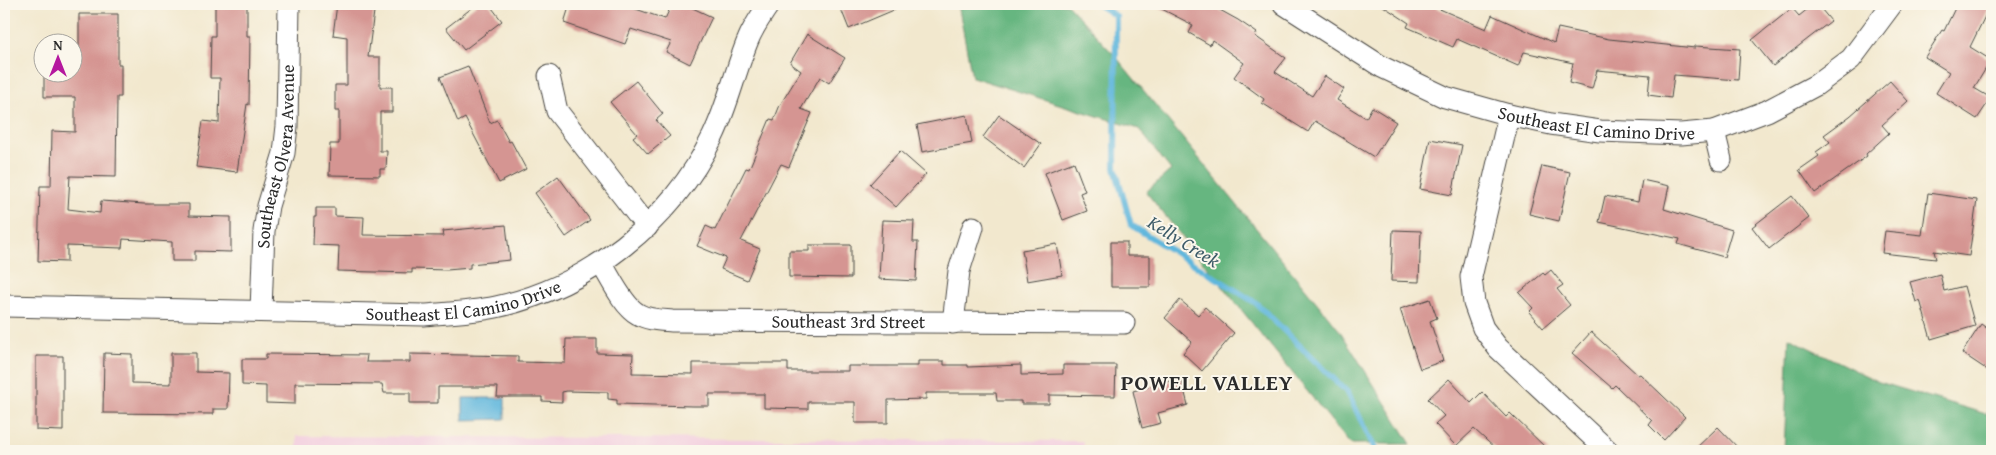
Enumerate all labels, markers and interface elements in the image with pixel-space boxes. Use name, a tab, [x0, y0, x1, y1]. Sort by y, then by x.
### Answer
north arrow	[32, 32, 82, 82]
text: N	[53, 35, 63, 55]
street label: Southeast Olvera Avenue	[249, 64, 301, 249]
street label: Southeast El Camino Drive	[1495, 99, 1696, 147]
water label: Kelly Creek	[1142, 207, 1226, 274]
street label: Southeast El Camino Drive	[365, 272, 565, 328]
street label: Southeast 3rd Street	[771, 307, 926, 335]
district label: POWELL VALLEY	[1121, 366, 1293, 398]

